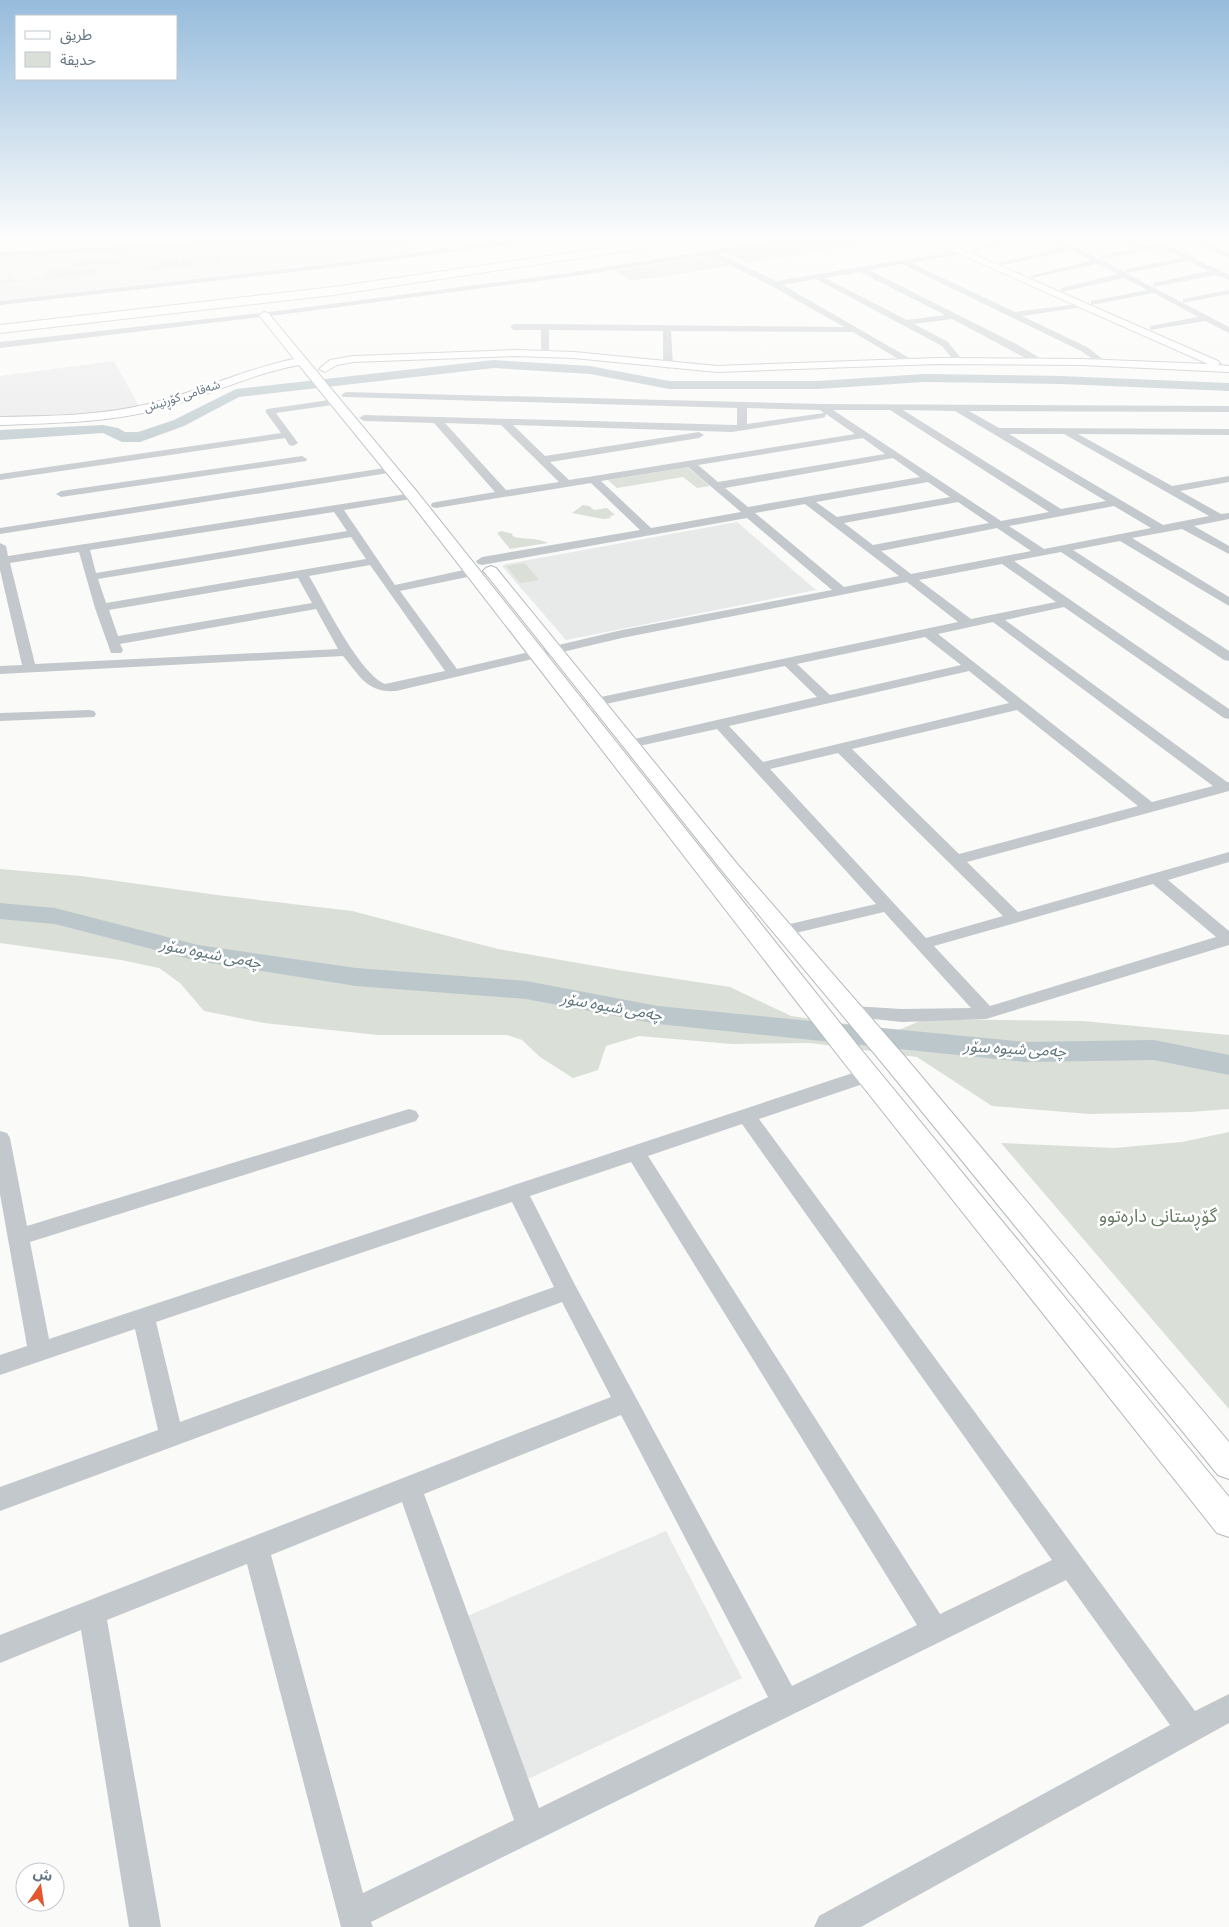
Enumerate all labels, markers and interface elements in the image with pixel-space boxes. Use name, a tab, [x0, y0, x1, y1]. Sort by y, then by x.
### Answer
legend	[15, 15, 178, 80]
text: طريق	[60, 26, 92, 45]
text: حديقة	[60, 51, 96, 69]
street label: شەقامی کۆڕنیش	[142, 376, 223, 418]
water label: چەمی شیوە سۆر	[157, 934, 264, 974]
water label: چەمی شیوە سۆر	[558, 988, 665, 1026]
water label: چەمی شیوە سۆر	[961, 1036, 1067, 1062]
park label: گۆڕستانی دارەتوو	[1099, 1205, 1218, 1231]
north arrow	[15, 1862, 65, 1912]
text: ش	[32, 1863, 54, 1885]

